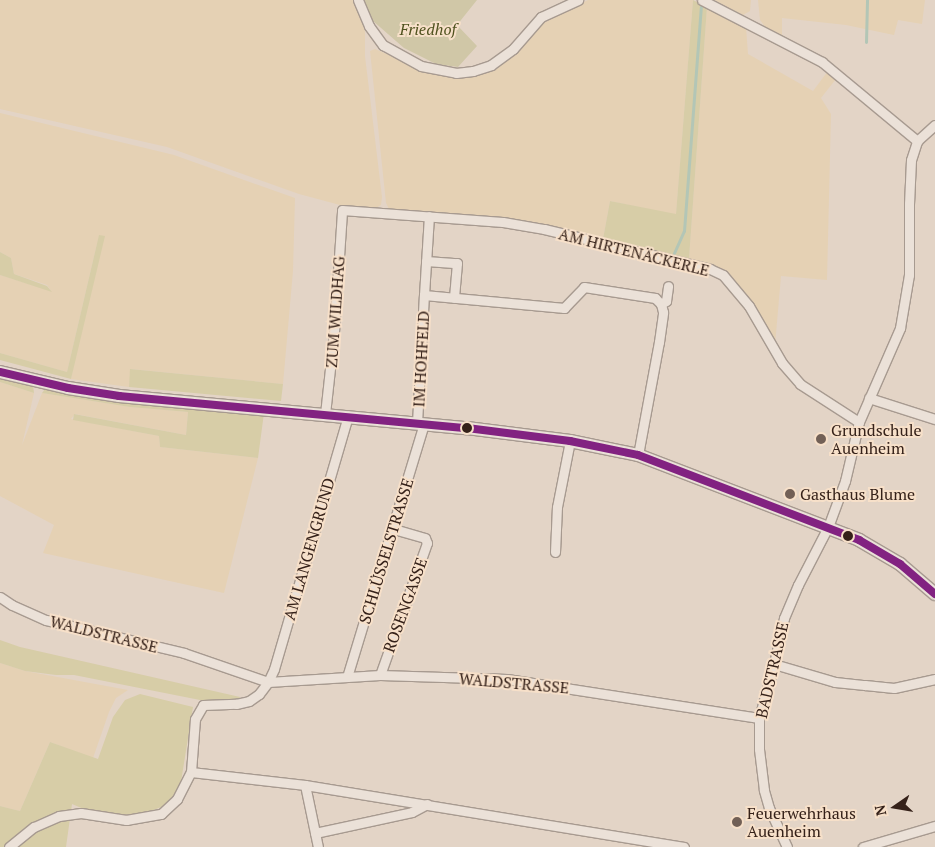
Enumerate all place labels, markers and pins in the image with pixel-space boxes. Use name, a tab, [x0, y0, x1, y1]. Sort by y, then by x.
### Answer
place label: Grundschule Auenheim	[831, 420, 922, 458]
unlabelled marker	[462, 423, 472, 433]
marker: Grundschule Auenheim	[815, 433, 827, 445]
place label: Gasthaus Blume	[800, 484, 915, 504]
marker: Gasthaus Blume	[784, 488, 796, 500]
unlabelled marker	[843, 531, 853, 541]
place label: Feuerwehrhaus Auenheim	[747, 803, 856, 841]
marker: Feuerwehrhaus Auenheim	[731, 816, 743, 828]

